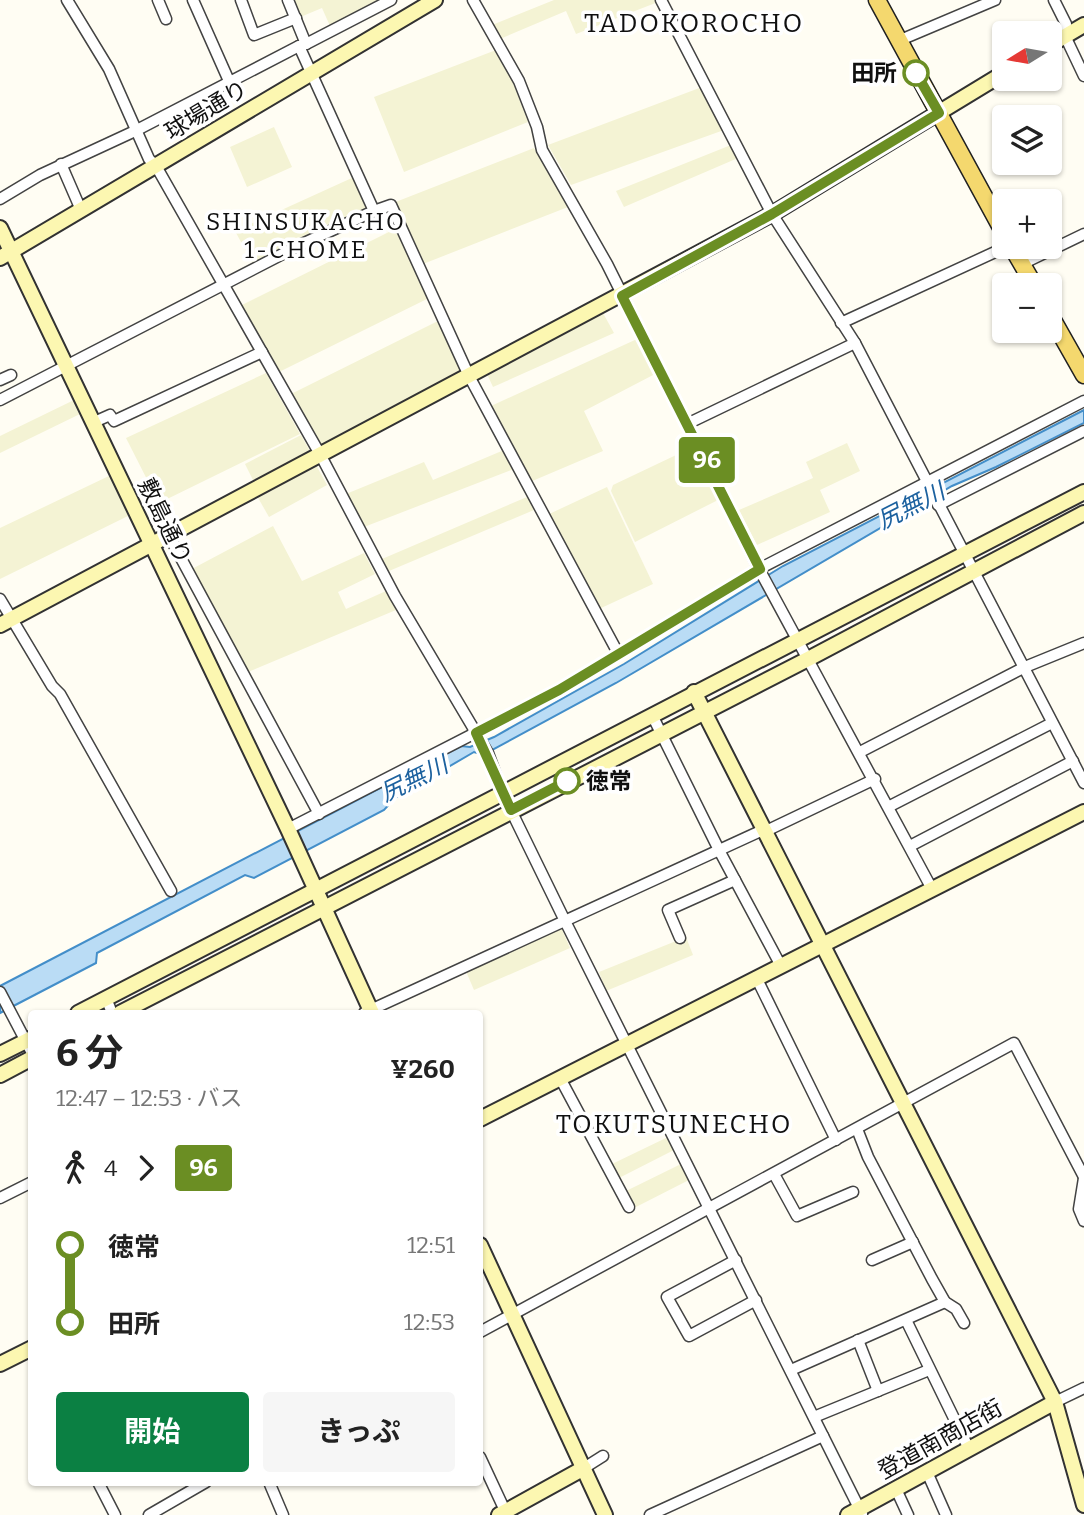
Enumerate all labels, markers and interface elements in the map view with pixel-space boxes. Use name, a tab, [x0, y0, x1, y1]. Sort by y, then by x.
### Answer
district label: TADOKOROCHO	[584, 8, 804, 39]
north arrow	[992, 21, 1062, 91]
map controls	[992, 21, 1062, 343]
place label: 田所	[851, 59, 897, 87]
marker: 田所	[903, 60, 929, 86]
street label: 球場通り	[159, 74, 253, 146]
button: layers	[992, 105, 1062, 175]
button: +	[992, 189, 1062, 259]
district label: SHINSUKACHO 1-CHOME	[206, 208, 406, 264]
button: −	[992, 273, 1062, 343]
line badge: 96	[676, 437, 738, 483]
text: 96	[693, 446, 721, 474]
street label: 敷島通り	[132, 474, 198, 568]
water label: 尻無川	[873, 476, 952, 535]
water label: 尻無川	[376, 749, 455, 807]
place label: 徳常	[586, 767, 632, 795]
marker: 徳常	[554, 768, 580, 794]
text: 6 分	[56, 1030, 123, 1076]
text: ¥260	[390, 1054, 455, 1085]
text: 12:47 – 12:53 · バス	[56, 1084, 242, 1112]
district label: TOKUTSUNECHO	[556, 1109, 792, 1140]
icon: walk	[56, 1149, 94, 1187]
icon: forward	[127, 1149, 165, 1187]
text: 4	[104, 1154, 117, 1182]
text: 96	[189, 1154, 218, 1182]
text: 12:51	[407, 1231, 455, 1259]
text: 徳常	[108, 1232, 160, 1263]
text: 12:53	[403, 1308, 455, 1336]
text: 田所	[108, 1309, 160, 1340]
button: 開始	[56, 1392, 249, 1472]
button: きっぷ	[263, 1392, 455, 1472]
street label: 登道南商店街	[873, 1393, 1007, 1485]

